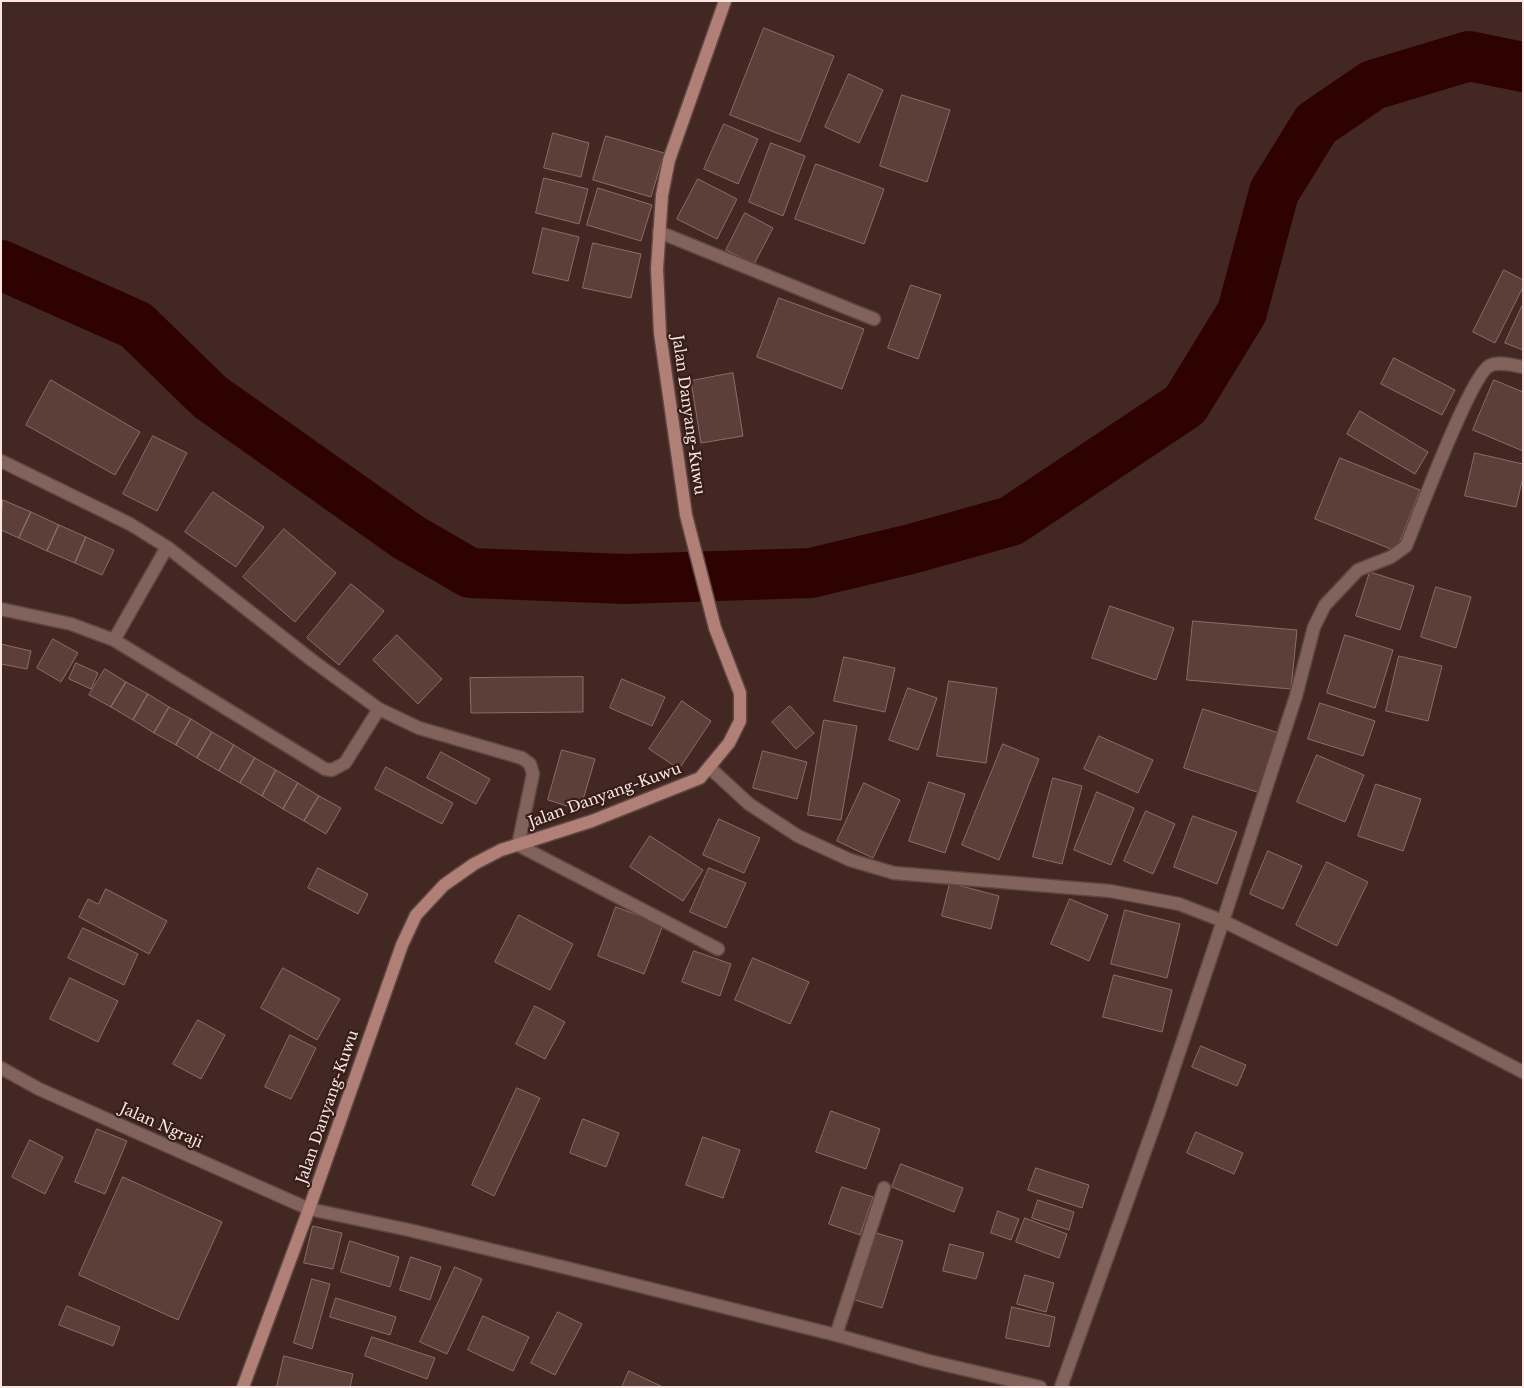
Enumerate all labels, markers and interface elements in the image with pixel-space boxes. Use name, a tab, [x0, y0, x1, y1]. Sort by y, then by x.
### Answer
street label: Jalan Danyang-Kuwu	[668, 334, 708, 496]
street label: Jalan Danyang-Kuwu	[526, 760, 684, 832]
street label: Jalan Danyang-Kuwu	[293, 1028, 363, 1186]
street label: Jalan Ngraji	[117, 1100, 205, 1152]

